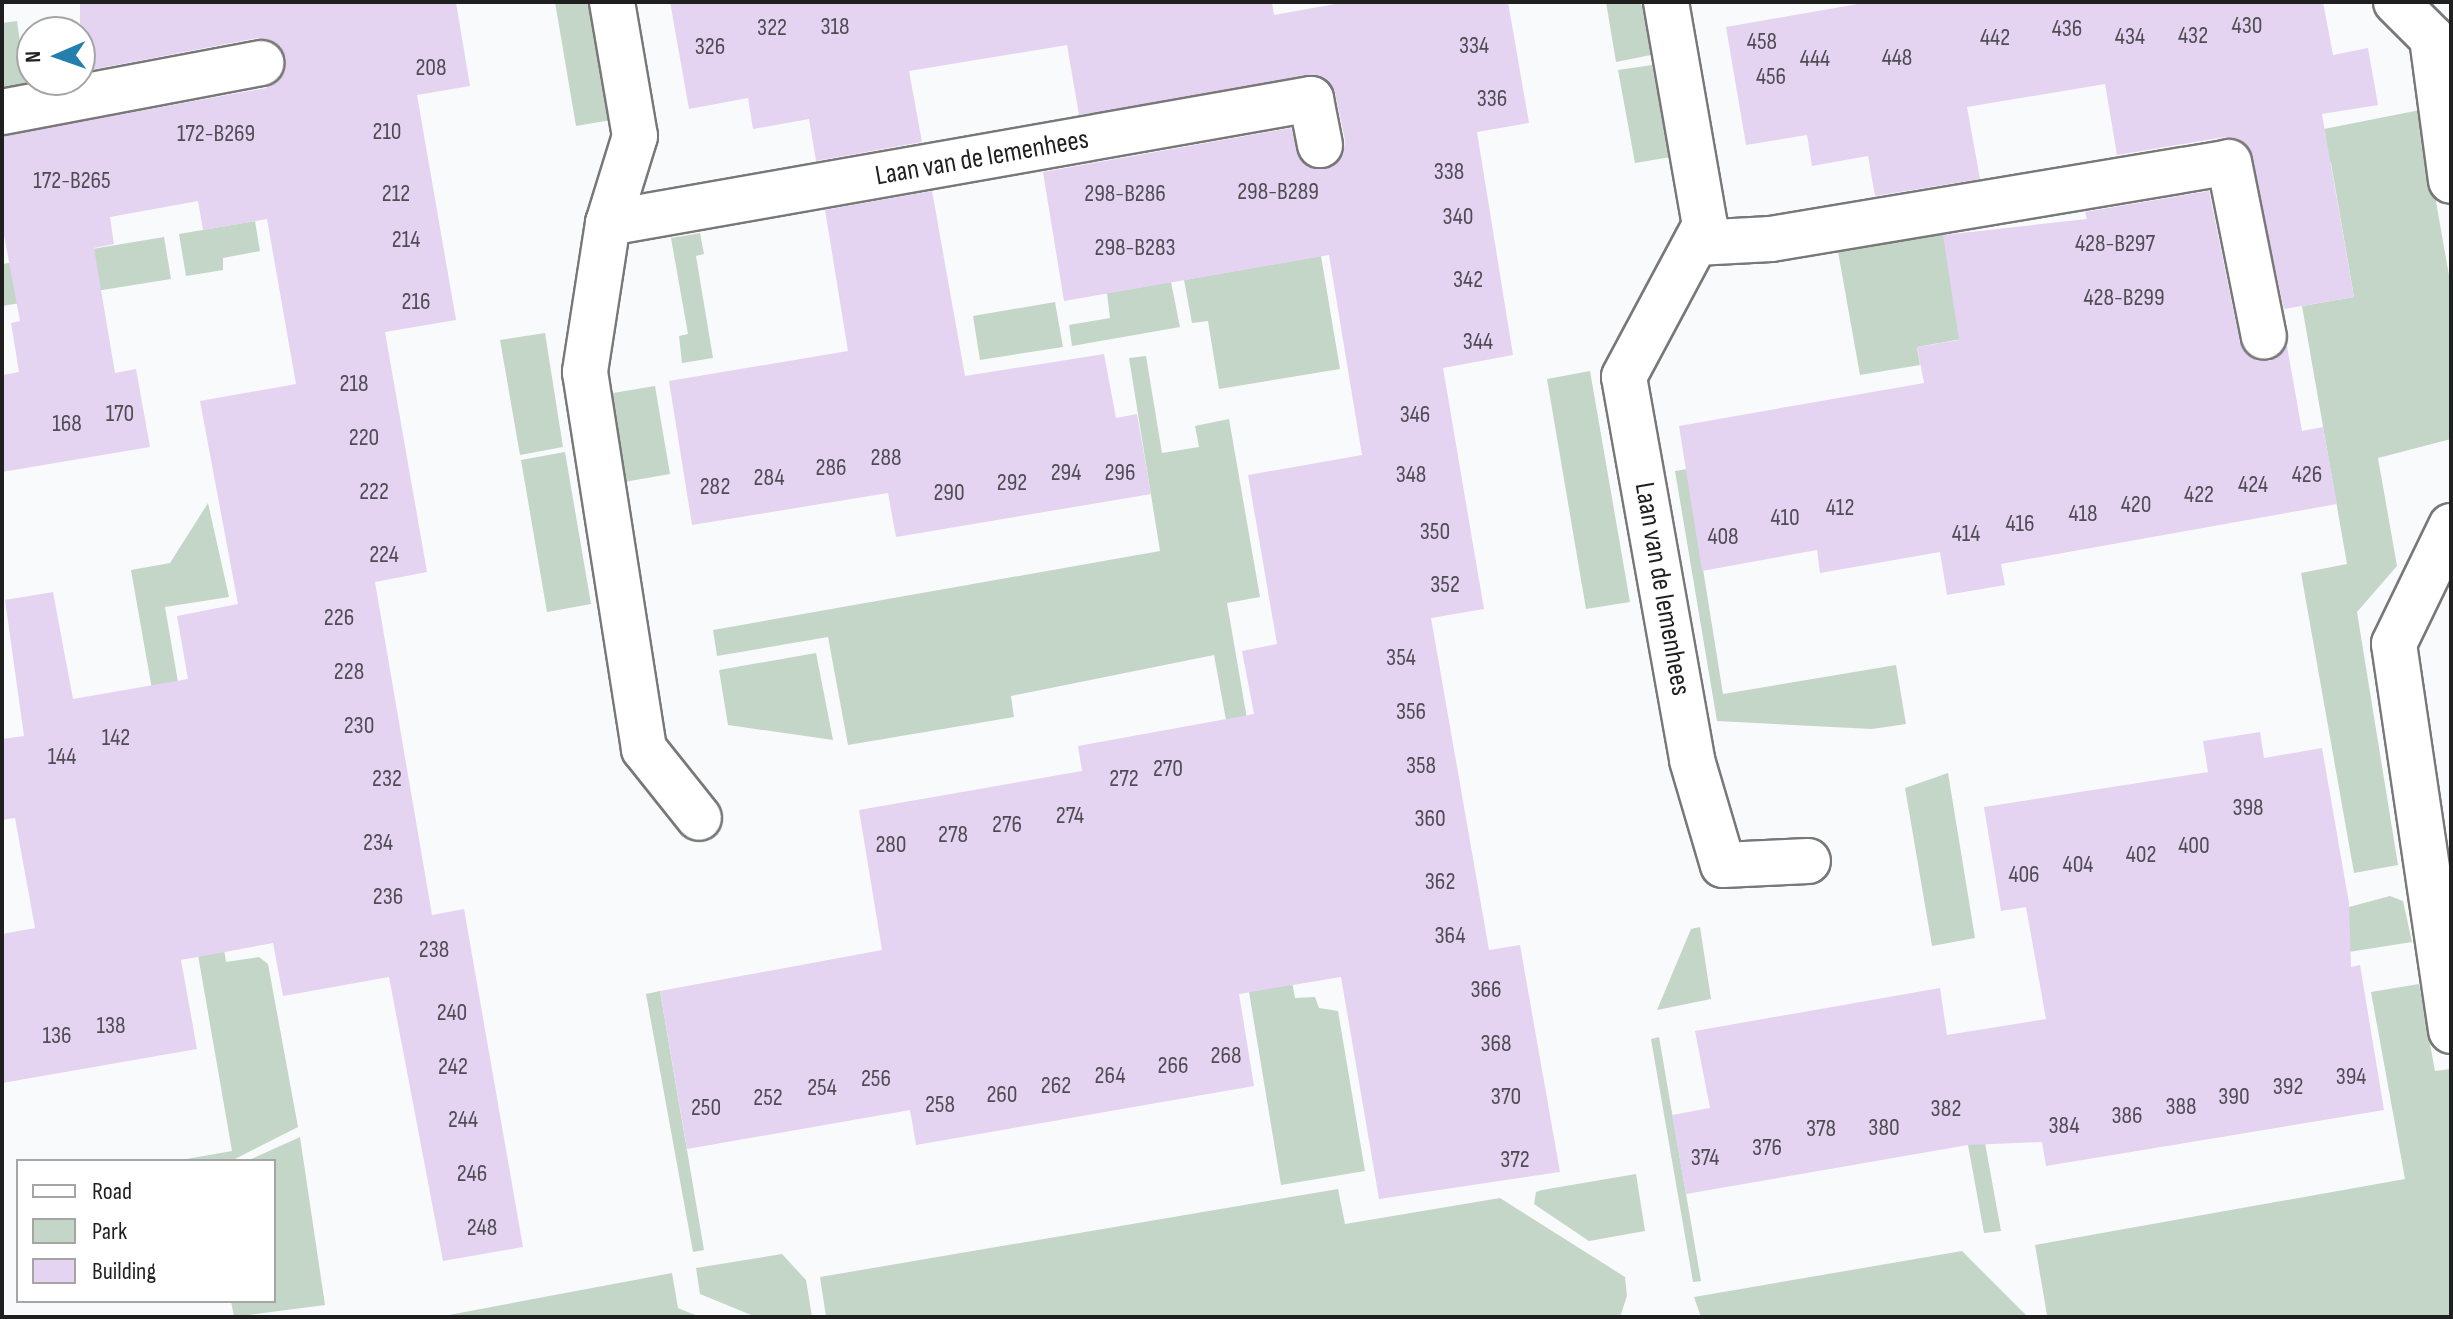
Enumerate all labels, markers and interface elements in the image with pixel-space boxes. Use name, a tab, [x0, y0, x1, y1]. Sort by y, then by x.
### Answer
house number: 430	[2232, 12, 2262, 40]
house number: 318	[821, 13, 849, 41]
house number: 322	[757, 14, 787, 42]
house number: 436	[2052, 15, 2082, 43]
north arrow	[16, 16, 96, 96]
house number: 432	[2178, 22, 2208, 50]
house number: 434	[2115, 23, 2145, 51]
house number: 442	[1980, 24, 2010, 52]
house number: 458	[1747, 28, 1777, 56]
house number: 334	[1459, 32, 1489, 60]
house number: 326	[695, 33, 725, 61]
house number: 448	[1882, 44, 1912, 72]
house number: 444	[1800, 45, 1830, 73]
text: N	[20, 50, 47, 63]
house number: 208	[415, 54, 447, 82]
house number: 456	[1756, 63, 1786, 91]
house number: 336	[1477, 85, 1507, 113]
house number: 210	[372, 118, 402, 146]
house number: 172-B269	[177, 120, 255, 148]
street label: Laan van de Iemenhees	[873, 123, 1091, 193]
house number: 338	[1434, 158, 1464, 186]
house number: 172-B265	[33, 167, 111, 195]
house number: 298-B289	[1237, 178, 1319, 206]
house number: 212	[382, 180, 410, 208]
house number: 298-B286	[1084, 180, 1166, 208]
house number: 340	[1443, 203, 1473, 231]
house number: 214	[392, 226, 420, 254]
house number: 428-B297	[2075, 230, 2155, 258]
house number: 298-B283	[1095, 234, 1175, 262]
house number: 342	[1453, 266, 1483, 294]
house number: 428-B299	[2083, 284, 2165, 312]
house number: 216	[402, 288, 430, 316]
house number: 344	[1463, 328, 1493, 356]
house number: 218	[340, 370, 368, 398]
house number: 170	[106, 400, 134, 428]
house number: 346	[1400, 401, 1430, 429]
house number: 168	[52, 410, 82, 438]
house number: 220	[349, 424, 379, 452]
house number: 288	[871, 444, 901, 472]
house number: 286	[816, 454, 846, 482]
house number: 294	[1051, 459, 1081, 487]
house number: 296	[1104, 459, 1136, 487]
house number: 348	[1396, 461, 1426, 489]
house number: 426	[2292, 461, 2322, 489]
house number: 284	[754, 464, 784, 492]
house number: 292	[997, 469, 1027, 497]
house number: 424	[2238, 471, 2268, 499]
house number: 282	[700, 473, 730, 501]
house number: 222	[359, 478, 389, 506]
house number: 290	[933, 479, 965, 507]
street label: Laan van de Iemenhees	[1627, 480, 1697, 698]
house number: 422	[2184, 481, 2214, 509]
house number: 420	[2121, 491, 2151, 519]
house number: 412	[1826, 494, 1854, 522]
house number: 418	[2068, 500, 2098, 528]
house number: 410	[1770, 504, 1800, 532]
house number: 416	[2005, 510, 2035, 538]
house number: 350	[1420, 518, 1450, 546]
house number: 414	[1952, 520, 1980, 548]
house number: 408	[1707, 523, 1739, 551]
house number: 224	[369, 541, 399, 569]
house number: 352	[1430, 571, 1460, 599]
house number: 226	[324, 604, 354, 632]
house number: 354	[1386, 644, 1416, 672]
house number: 228	[334, 658, 364, 686]
house number: 356	[1396, 698, 1426, 726]
house number: 230	[344, 712, 374, 740]
house number: 142	[102, 724, 130, 752]
house number: 144	[48, 743, 76, 771]
house number: 358	[1406, 752, 1436, 780]
house number: 270	[1153, 755, 1183, 783]
house number: 232	[372, 765, 402, 793]
house number: 272	[1109, 765, 1139, 793]
house number: 398	[2232, 794, 2264, 822]
house number: 274	[1056, 802, 1084, 830]
house number: 360	[1414, 805, 1446, 833]
house number: 276	[992, 811, 1022, 839]
house number: 278	[938, 821, 968, 849]
house number: 234	[363, 829, 393, 857]
house number: 280	[875, 831, 907, 859]
house number: 400	[2178, 832, 2210, 860]
house number: 402	[2126, 841, 2156, 869]
house number: 404	[2063, 851, 2093, 879]
house number: 406	[2008, 861, 2040, 889]
house number: 362	[1425, 868, 1455, 896]
house number: 236	[373, 883, 403, 911]
house number: 364	[1435, 922, 1465, 950]
house number: 238	[419, 936, 449, 964]
house number: 366	[1470, 976, 1502, 1004]
house number: 240	[437, 999, 467, 1027]
house number: 138	[97, 1012, 125, 1040]
house number: 136	[43, 1022, 71, 1050]
house number: 368	[1480, 1030, 1512, 1058]
house number: 268	[1211, 1042, 1241, 1070]
house number: 266	[1158, 1052, 1188, 1080]
house number: 242	[438, 1053, 468, 1081]
house number: 264	[1095, 1062, 1125, 1090]
house number: 394	[2336, 1063, 2366, 1091]
house number: 256	[861, 1065, 891, 1093]
house number: 262	[1041, 1072, 1071, 1100]
house number: 392	[2273, 1073, 2303, 1101]
house number: 254	[807, 1074, 837, 1102]
house number: 260	[986, 1081, 1018, 1109]
house number: 370	[1491, 1083, 1521, 1111]
house number: 390	[2218, 1083, 2250, 1111]
house number: 252	[753, 1084, 783, 1112]
house number: 258	[925, 1091, 955, 1119]
house number: 388	[2165, 1093, 2197, 1121]
house number: 250	[691, 1094, 721, 1122]
house number: 382	[1931, 1095, 1961, 1123]
house number: 386	[2111, 1102, 2143, 1130]
house number: 244	[448, 1106, 478, 1134]
house number: 384	[2048, 1112, 2080, 1140]
house number: 380	[1868, 1114, 1900, 1142]
house number: 378	[1806, 1115, 1836, 1143]
house number: 376	[1752, 1134, 1782, 1162]
house number: 374	[1691, 1144, 1719, 1172]
house number: 372	[1500, 1146, 1530, 1174]
legend	[16, 1159, 276, 1303]
house number: 246	[457, 1160, 487, 1188]
text: Road	[92, 1177, 132, 1206]
house number: 248	[467, 1214, 497, 1242]
text: Park	[92, 1217, 127, 1246]
text: Building	[92, 1257, 156, 1286]

